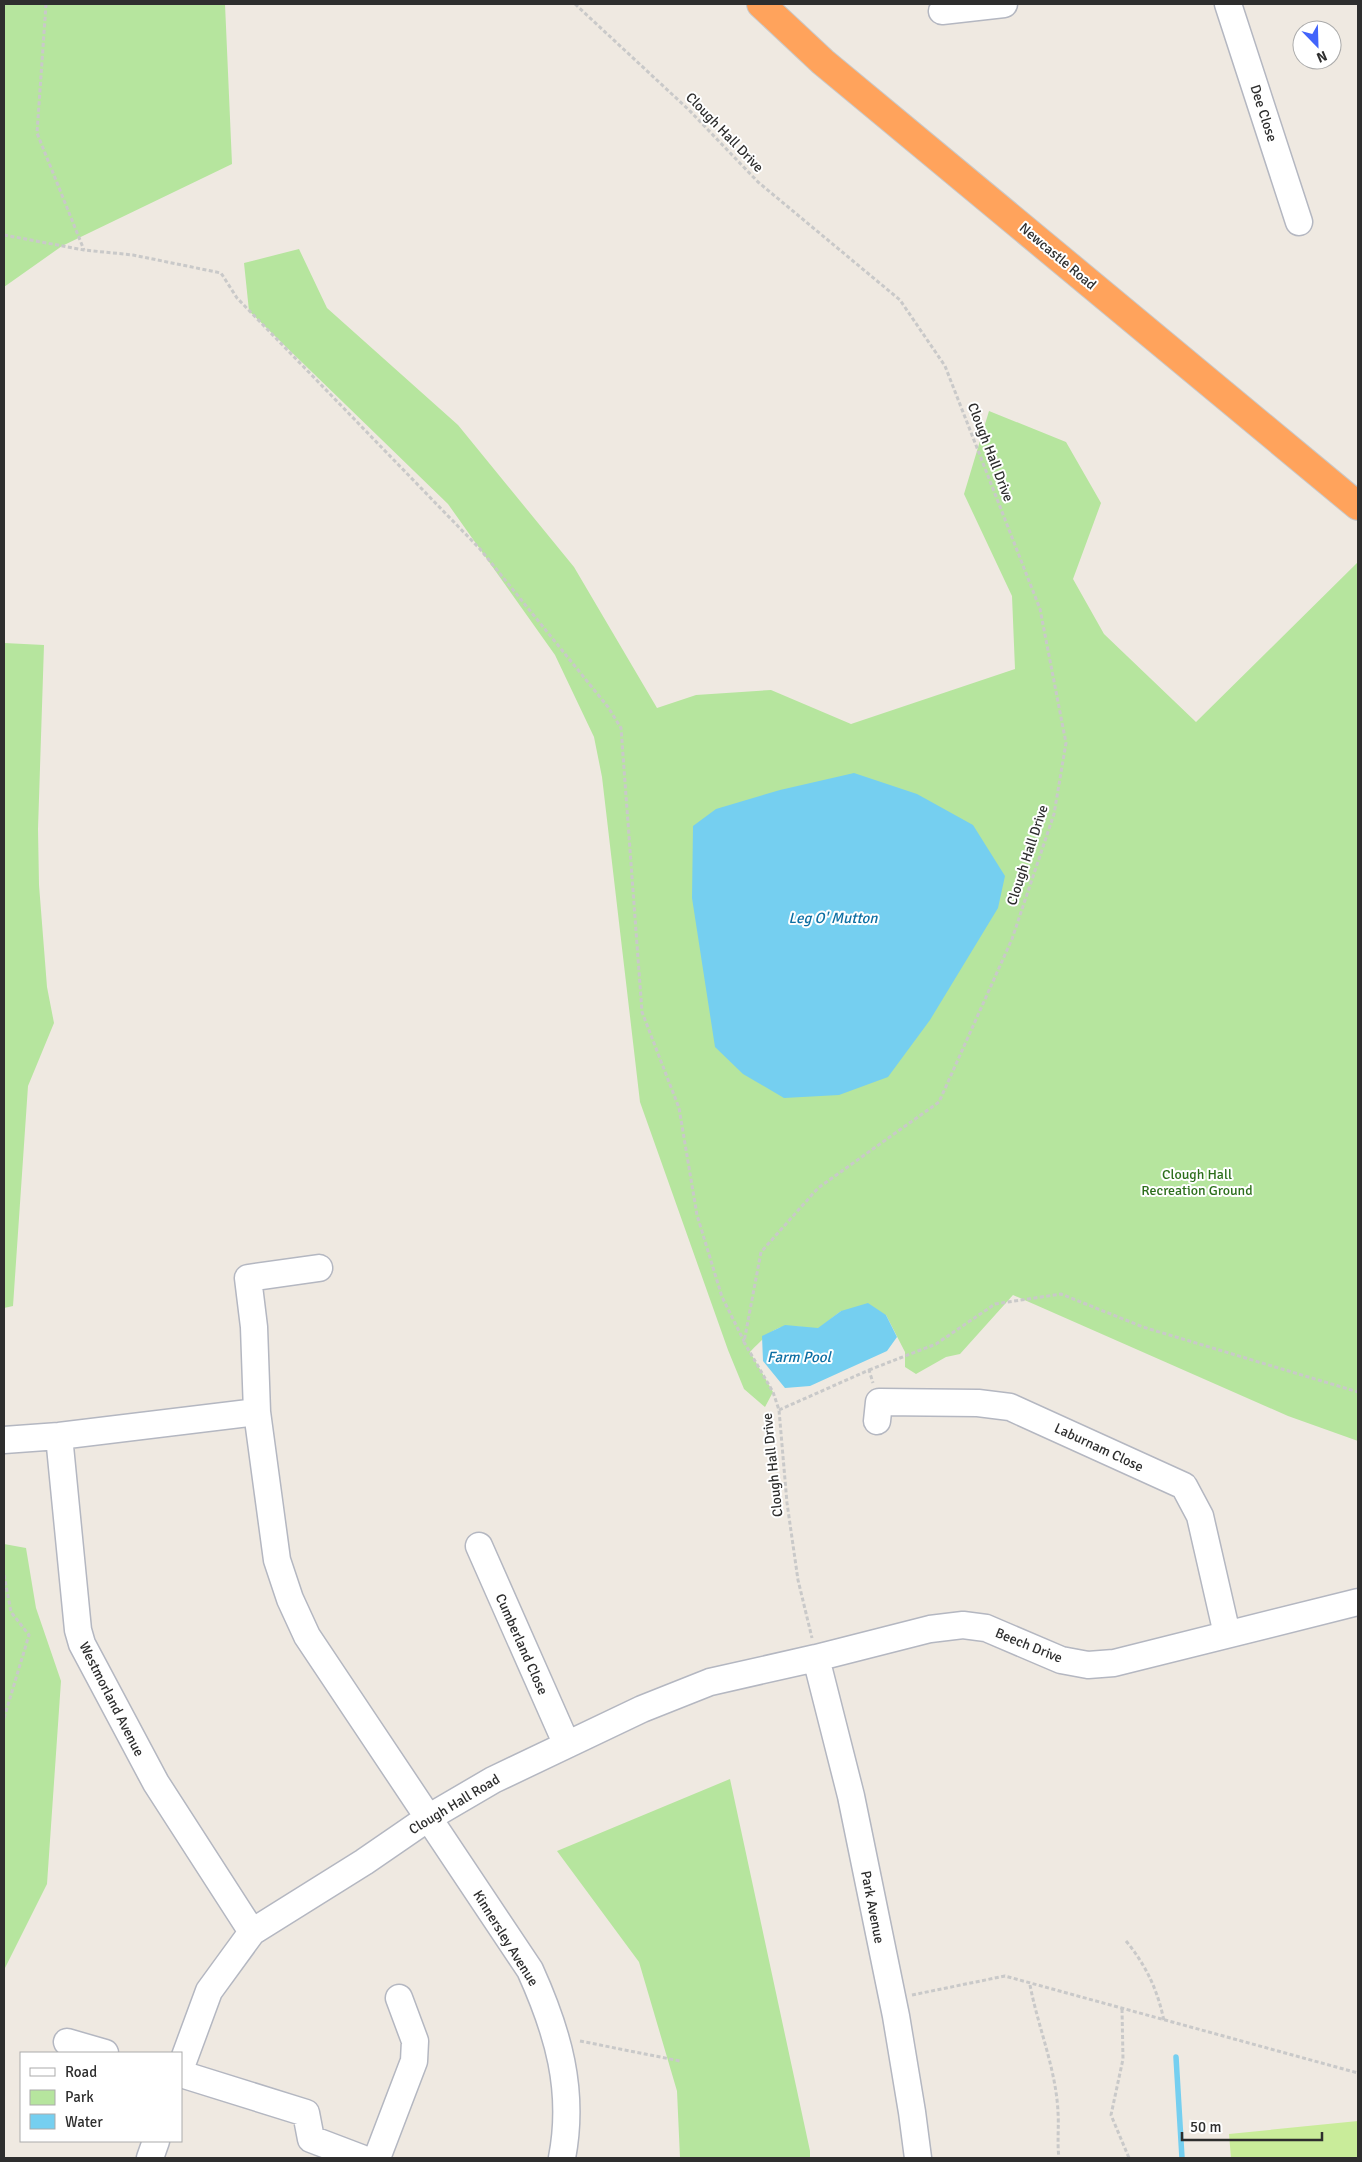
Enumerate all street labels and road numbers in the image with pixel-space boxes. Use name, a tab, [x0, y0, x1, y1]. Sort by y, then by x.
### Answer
street label: Dee Close	[1246, 82, 1281, 144]
street label: Clough Hall Drive	[682, 89, 767, 176]
street label: Newcastle Road	[1016, 219, 1100, 293]
street label: Clough Hall Drive	[964, 400, 1017, 504]
street label: Clough Hall Drive	[1003, 803, 1052, 907]
street label: Clough Hall Drive	[759, 1412, 786, 1518]
street label: Laburnam Close	[1052, 1419, 1146, 1475]
street label: Cumberland Close	[492, 1591, 551, 1697]
street label: Beech Drive	[993, 1624, 1065, 1667]
street label: Westmorland Avenue	[75, 1639, 148, 1759]
street label: Clough Hall Road	[406, 1771, 503, 1838]
street label: Park Avenue	[857, 1869, 888, 1945]
street label: Kinnersley Avenue	[469, 1887, 542, 1989]

